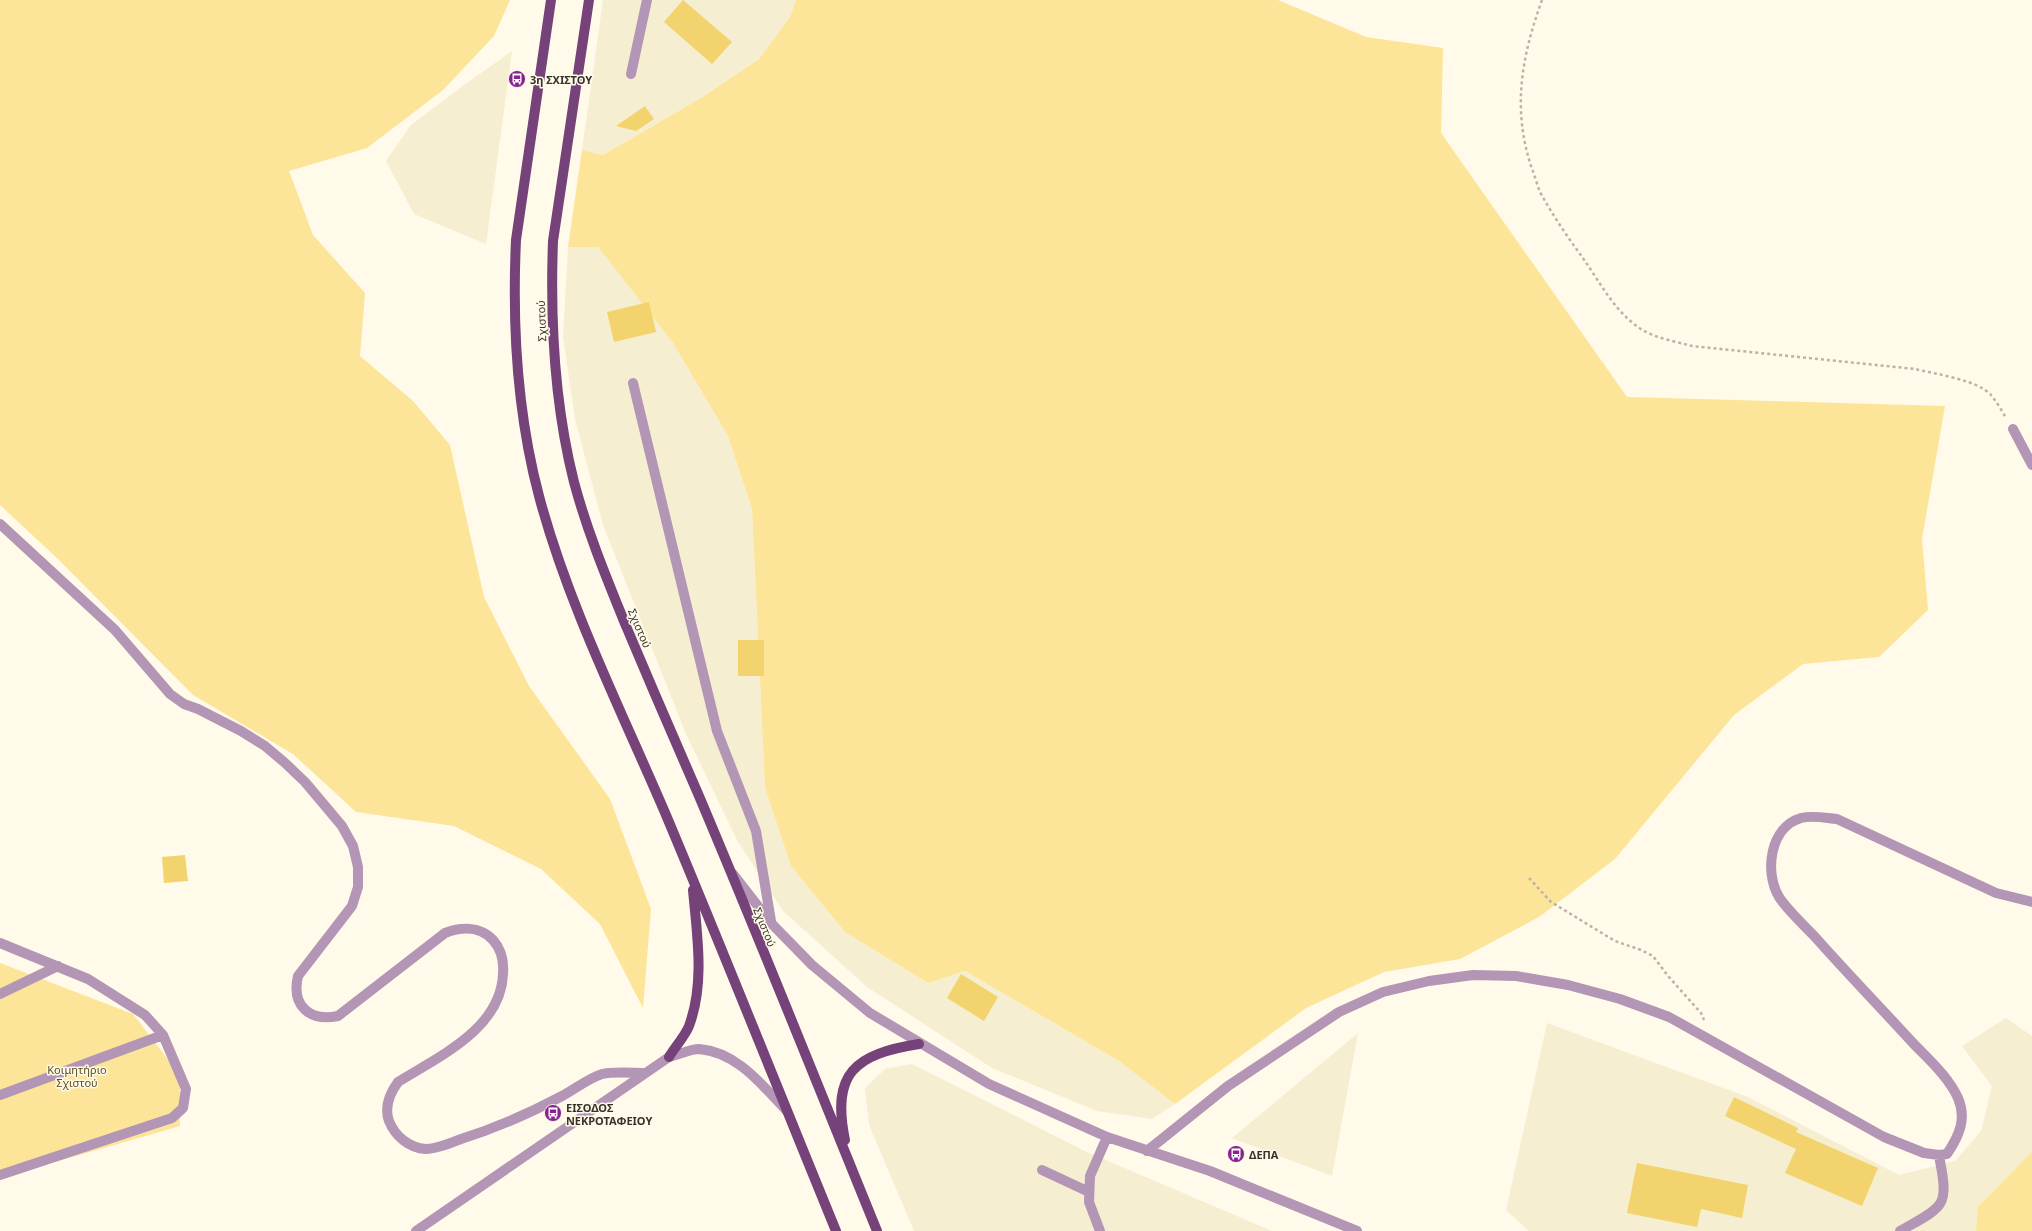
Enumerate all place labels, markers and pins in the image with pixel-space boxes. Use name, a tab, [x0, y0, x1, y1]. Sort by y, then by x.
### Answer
bus stop icon: 3η ΣΧΙΣΤΟΥ	[507, 69, 527, 89]
place label: 3η ΣΧΙΣΤΟΥ	[530, 72, 592, 87]
place label: ΕΙΣΟΔΟΣ ΝΕΚΡΟΤΑΦΕΙΟΥ	[566, 1100, 652, 1128]
bus stop icon: ΕΙΣΟΔΟΣ ΝΕΚΡΟΤΑΦΕΙΟΥ	[543, 1103, 563, 1123]
bus stop icon: ΔΕΠΑ	[1226, 1144, 1246, 1164]
place label: ΔΕΠΑ	[1249, 1147, 1279, 1162]

